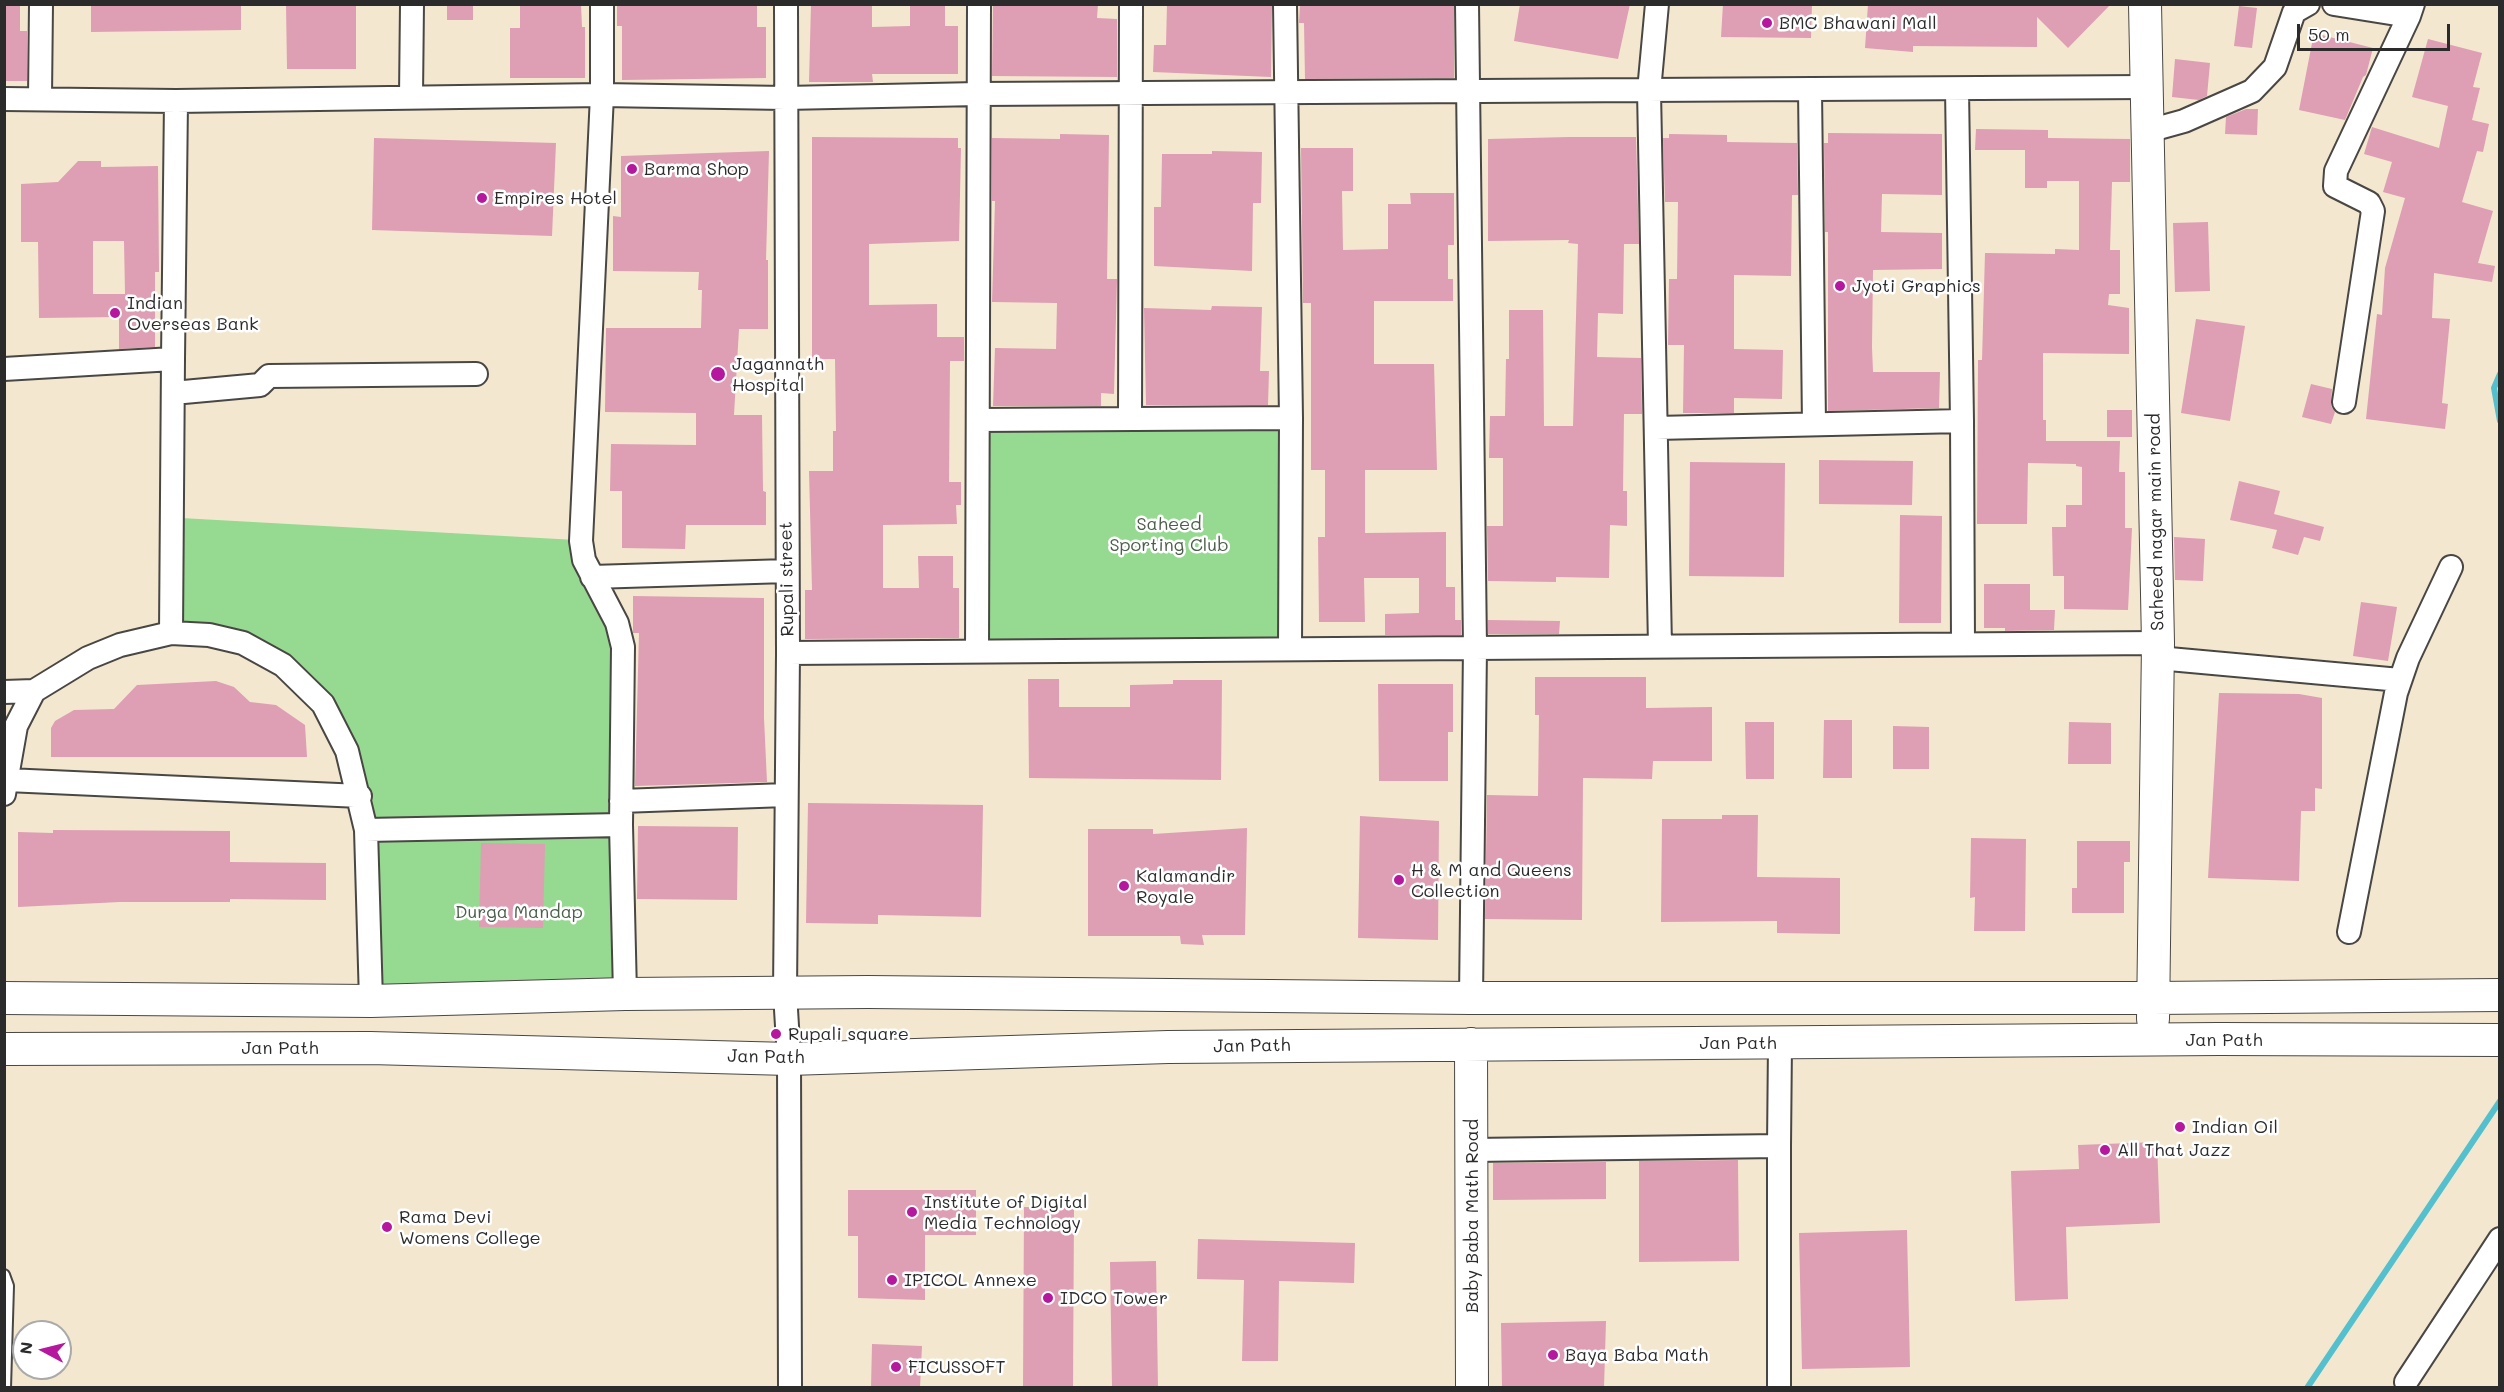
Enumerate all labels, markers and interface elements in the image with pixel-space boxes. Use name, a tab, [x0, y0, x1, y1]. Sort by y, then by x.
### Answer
place label: BMC Bhawani Mall	[1779, 12, 1937, 34]
scale bar	[2300, 12, 2453, 50]
marker: BMC Bhawani Mall	[1760, 16, 1774, 30]
text: 50 m	[2308, 22, 2350, 46]
place label: Barma Shop	[644, 158, 749, 180]
marker: Barma Shop	[625, 162, 639, 176]
place label: Empires Hotel	[494, 187, 617, 209]
marker: Empires Hotel	[475, 191, 489, 205]
place label: Jyoti Graphics	[1852, 275, 1981, 297]
marker: Jyoti Graphics	[1833, 279, 1847, 293]
place label: Indian Overseas Bank	[127, 292, 258, 334]
marker: Indian Overseas Bank	[108, 306, 122, 320]
place label: Jagannath Hospital	[732, 353, 824, 395]
marker: Jagannath Hospital	[709, 365, 727, 383]
street label: Saheed nagar main road	[2143, 413, 2169, 631]
park label: Saheed Sporting Club	[1109, 513, 1229, 556]
street label: Rupali street	[775, 521, 799, 637]
place label: H & M and Queens Collection	[1411, 859, 1572, 902]
place label: Kalamandir Royale	[1136, 865, 1235, 908]
marker: H & M and Queens Collection	[1392, 873, 1406, 887]
marker: Kalamandir Royale	[1117, 879, 1131, 893]
park label: Durga Mandap	[455, 901, 583, 923]
place label: Rupali square	[788, 1023, 909, 1045]
marker: Rupali square	[769, 1027, 783, 1041]
street label: Jan Path	[2185, 1029, 2263, 1051]
street label: Jan Path	[1699, 1032, 1777, 1054]
street label: Jan Path	[1213, 1035, 1291, 1057]
street label: Jan Path	[241, 1037, 319, 1059]
street label: Jan Path	[727, 1046, 805, 1068]
place label: Indian Oil	[2192, 1116, 2278, 1138]
street label: Baby Baba Math Road	[1461, 1119, 1483, 1313]
marker: Indian Oil	[2173, 1120, 2187, 1134]
place label: All That Jazz	[2117, 1139, 2230, 1161]
marker: All That Jazz	[2098, 1143, 2112, 1157]
place label: Institute of Digital Media Technology	[924, 1191, 1088, 1234]
marker: Institute of Digital Media Technology	[905, 1205, 919, 1219]
place label: Rama Devi Womens College	[399, 1206, 541, 1248]
marker: Rama Devi Womens College	[380, 1220, 394, 1234]
place label: IPICOL Annexe	[904, 1269, 1037, 1291]
marker: IPICOL Annexe	[885, 1273, 899, 1287]
place label: IDCO Tower	[1060, 1287, 1168, 1309]
marker: IDCO Tower	[1041, 1291, 1055, 1305]
north arrow	[12, 1320, 72, 1380]
text: N	[14, 1341, 37, 1355]
place label: Baya Baba Math	[1565, 1344, 1708, 1366]
marker: Baya Baba Math	[1546, 1348, 1560, 1362]
place label: FICUSSOFT	[908, 1356, 1005, 1378]
marker: FICUSSOFT	[889, 1360, 903, 1374]

